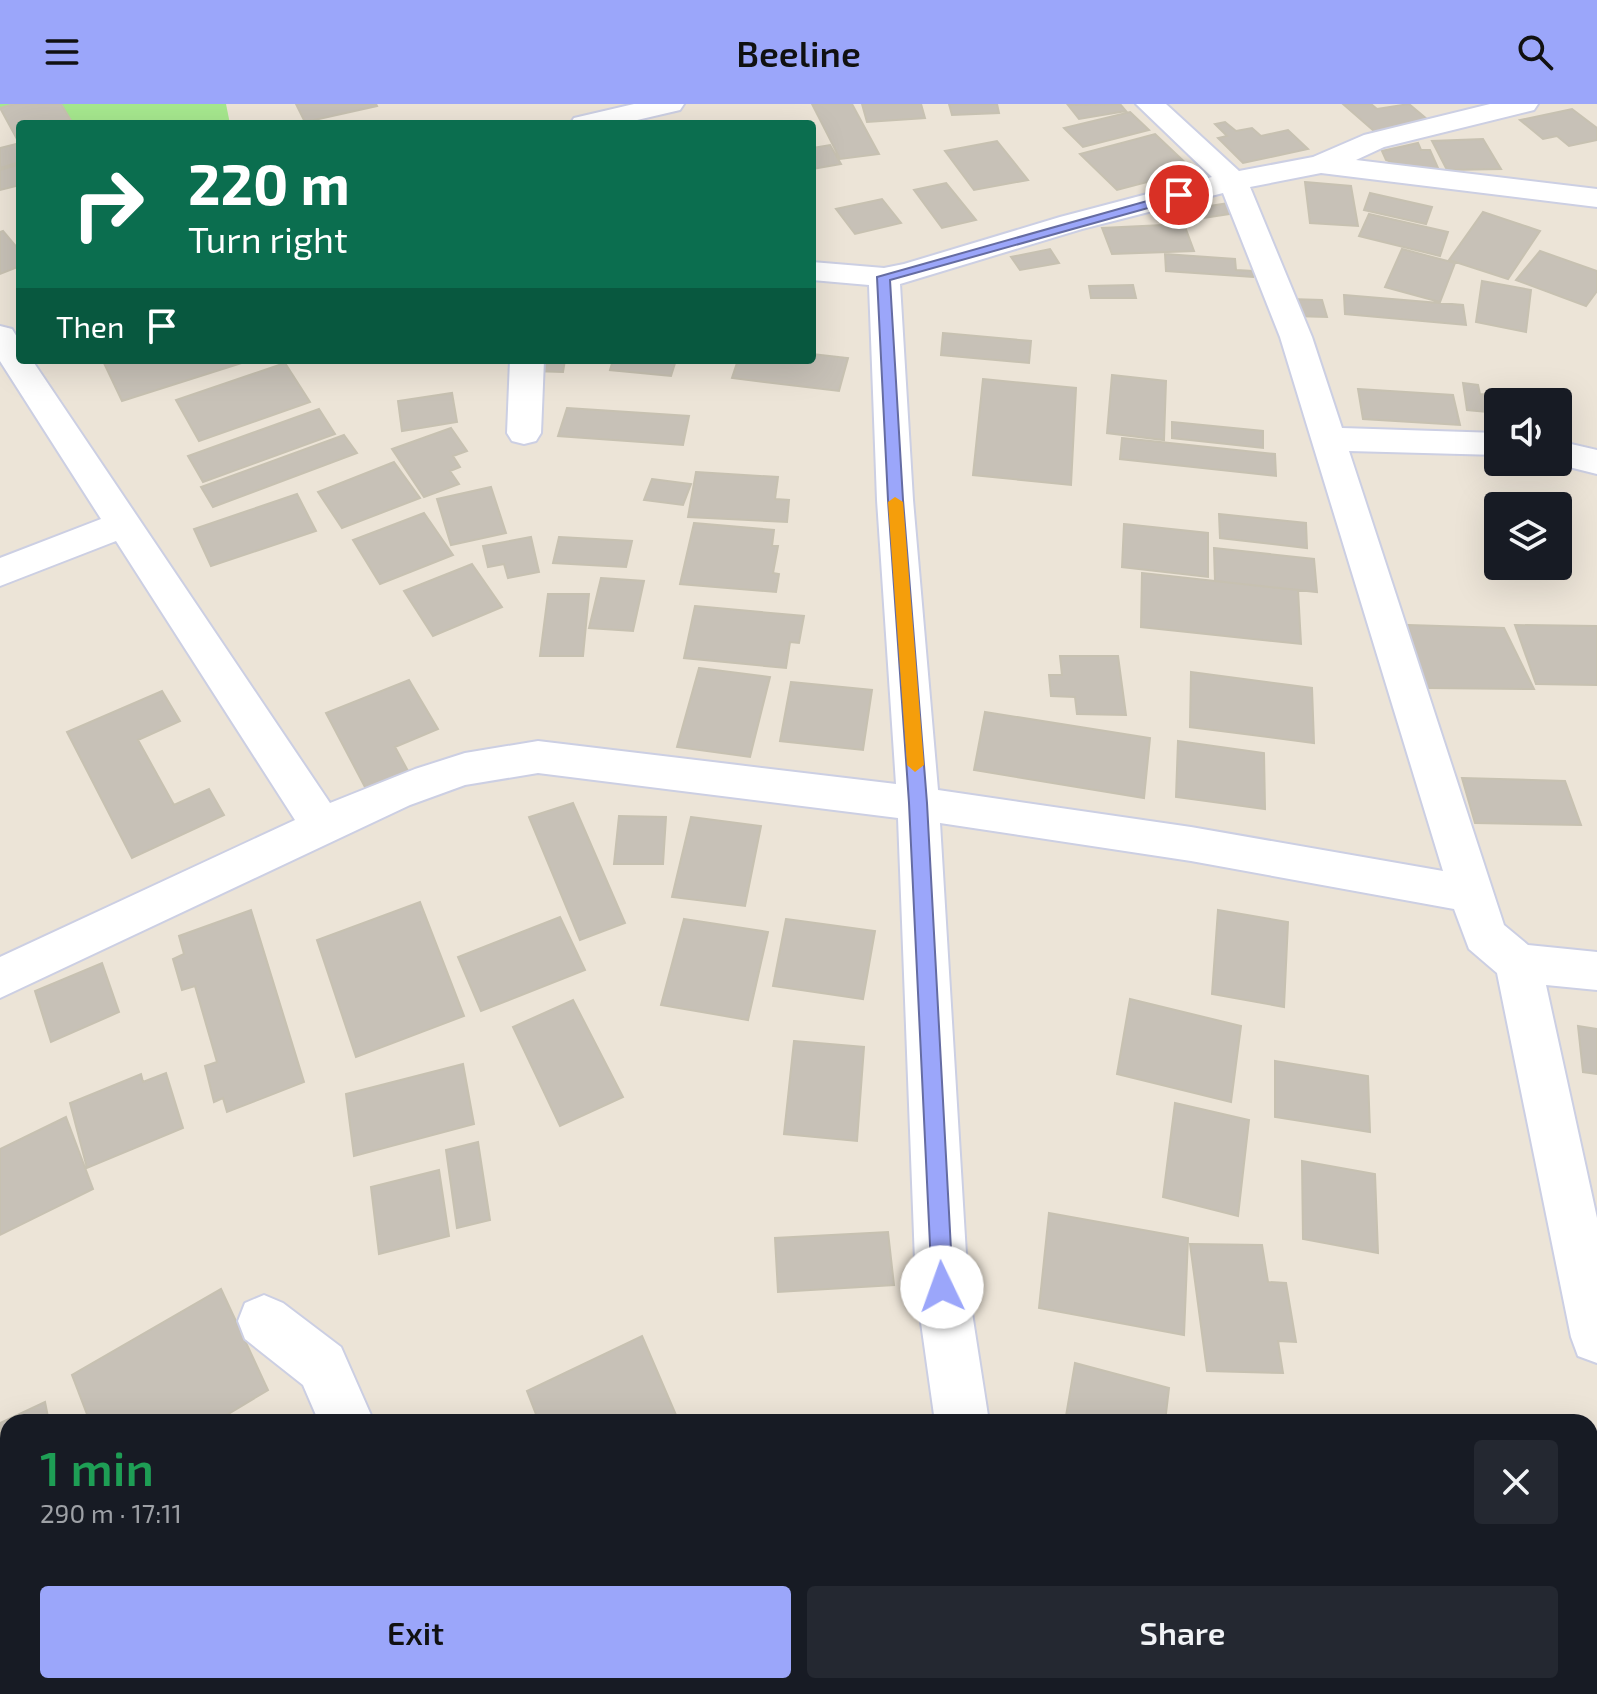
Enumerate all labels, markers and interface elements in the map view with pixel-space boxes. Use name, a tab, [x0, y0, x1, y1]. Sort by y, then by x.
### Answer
icon: menu	[40, 30, 84, 74]
icon: search	[1513, 30, 1557, 74]
text: Beeline	[736, 31, 861, 74]
text: 220 m	[188, 149, 350, 216]
icon: right	[56, 152, 160, 256]
pin	[1145, 161, 1213, 229]
icon: arrive	[1157, 173, 1201, 217]
text: Turn right	[188, 217, 348, 260]
icon: arrive	[140, 304, 184, 348]
text: Then	[56, 308, 124, 344]
map controls	[1484, 388, 1572, 580]
button: sound	[1484, 388, 1572, 476]
button: layers	[1484, 492, 1572, 580]
position arrow	[900, 1245, 984, 1329]
text: 1 min	[40, 1438, 154, 1496]
button: close	[1474, 1440, 1558, 1524]
text: 290 m · 17:11	[40, 1497, 182, 1528]
button: Exit	[40, 1586, 791, 1678]
button: Share	[807, 1586, 1558, 1678]

